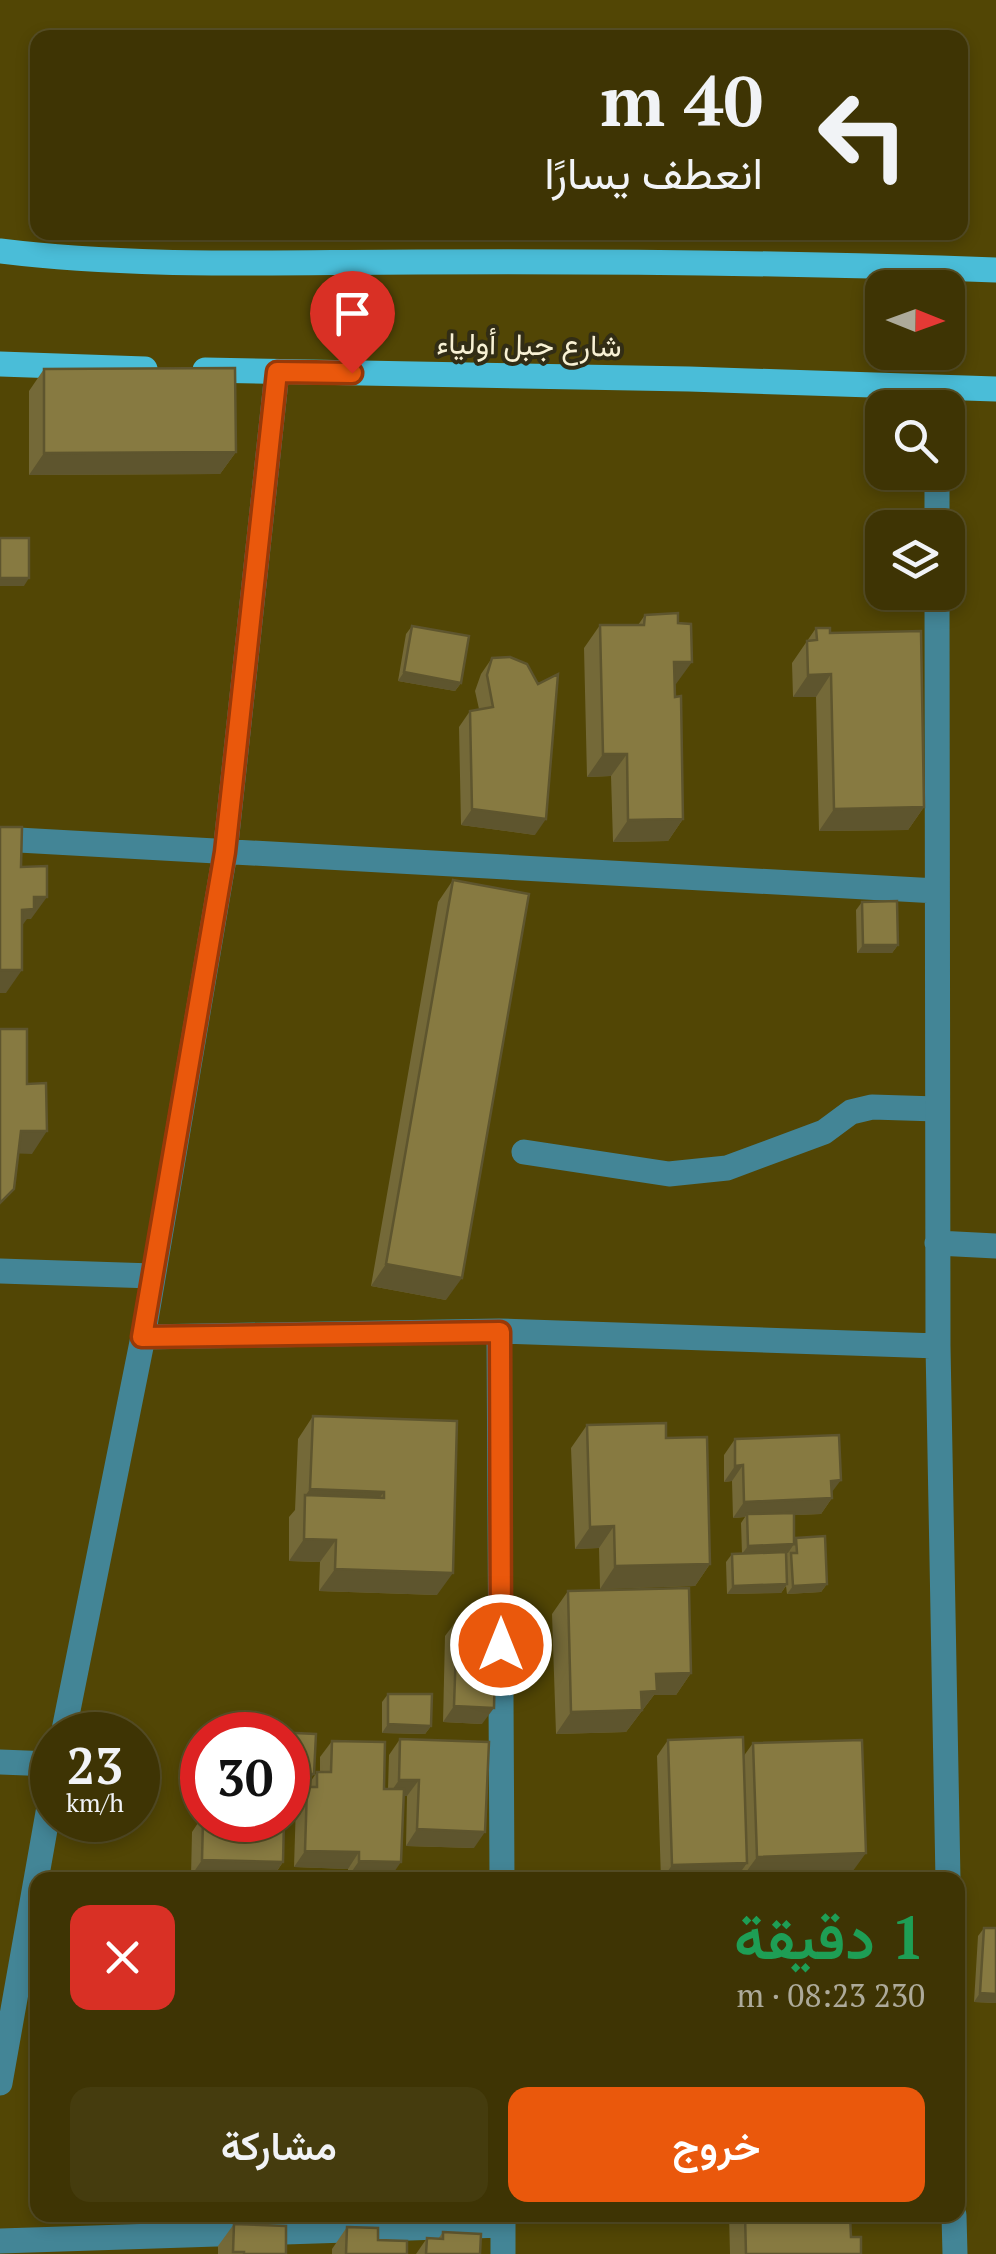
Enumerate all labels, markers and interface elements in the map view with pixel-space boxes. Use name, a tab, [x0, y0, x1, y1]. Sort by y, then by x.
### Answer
text: 40 m	[600, 53, 763, 146]
icon: left	[798, 70, 928, 200]
text: انعطف يسارًا	[544, 142, 763, 202]
north arrow	[865, 270, 965, 370]
map controls	[865, 270, 965, 610]
pin	[310, 271, 395, 374]
icon: arrive	[325, 286, 380, 341]
street label: شارع جبل أولياء	[436, 322, 622, 367]
button: search	[865, 390, 965, 490]
button: layers	[865, 510, 965, 610]
position arrow	[449, 1593, 553, 1697]
speed limit sign: 30	[180, 1712, 310, 1842]
text: 23	[67, 1732, 123, 1798]
text: km/h	[66, 1786, 124, 1819]
text: 1 دقيقة	[734, 1897, 925, 1976]
button: close	[70, 1905, 175, 2010]
text: 230 m · 08:23	[737, 1974, 925, 2016]
button: مشاركة	[70, 2087, 488, 2202]
button: خروج	[508, 2087, 925, 2202]

